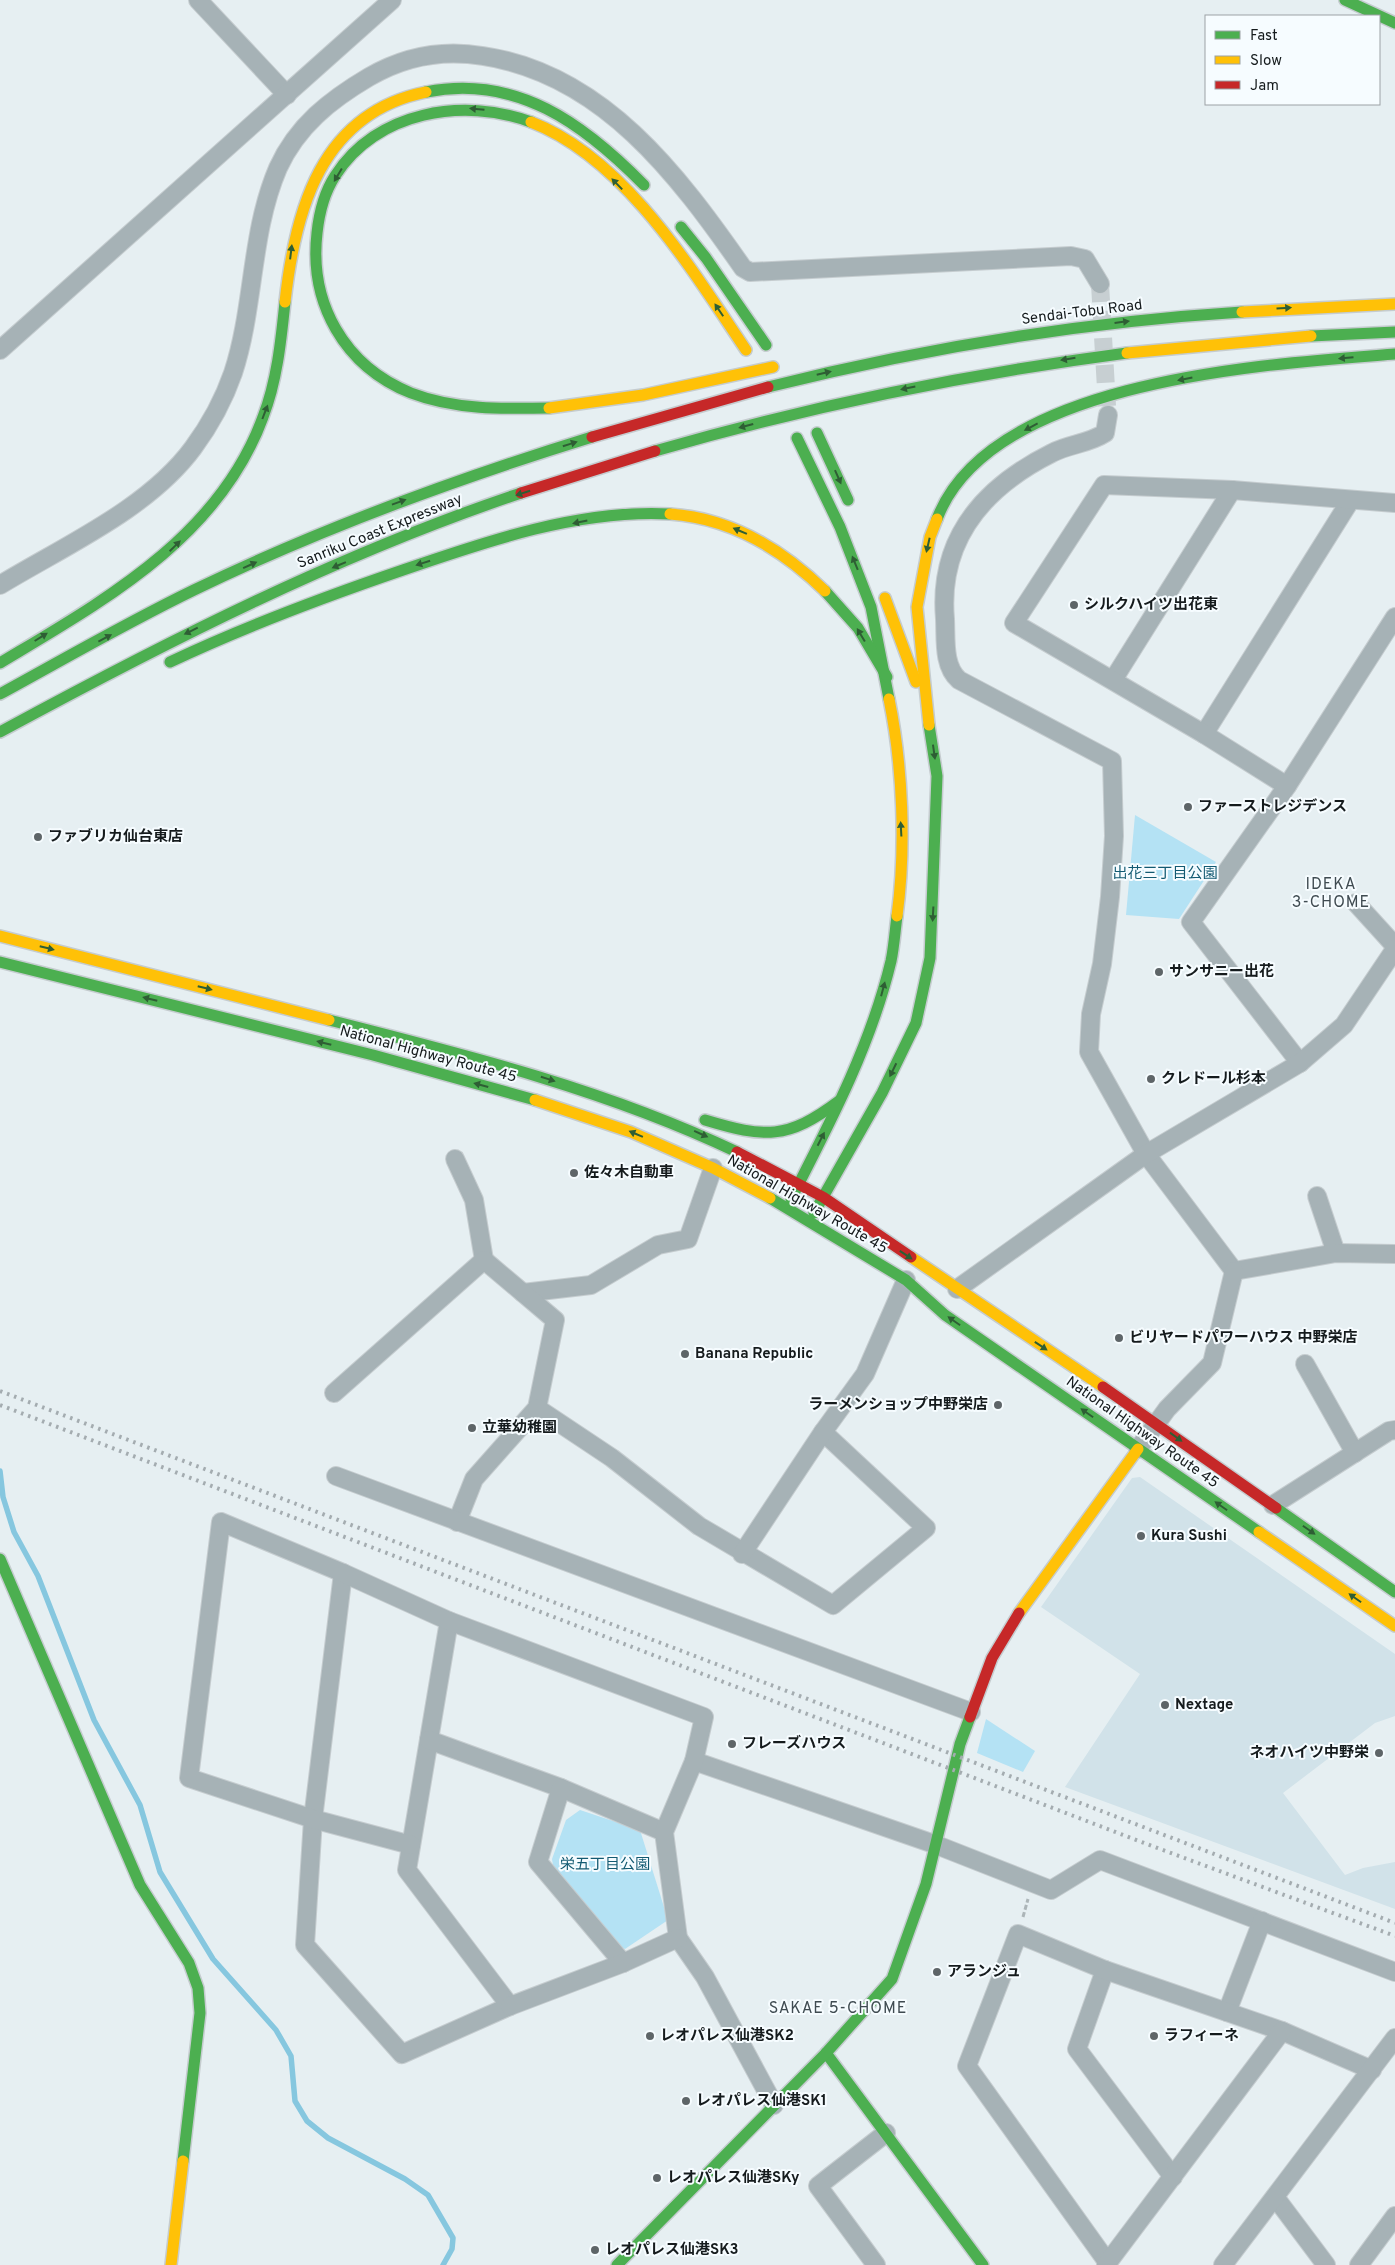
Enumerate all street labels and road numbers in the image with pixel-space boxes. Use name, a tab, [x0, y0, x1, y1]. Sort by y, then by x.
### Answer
street label: Sendai-Tobu Road	[1020, 296, 1144, 330]
street label: Sanriku Coast Expressway	[295, 490, 465, 574]
street label: National Highway Route 45	[338, 1022, 518, 1088]
street label: National Highway Route 45	[723, 1151, 891, 1259]
street label: National Highway Route 45	[1062, 1373, 1222, 1493]

